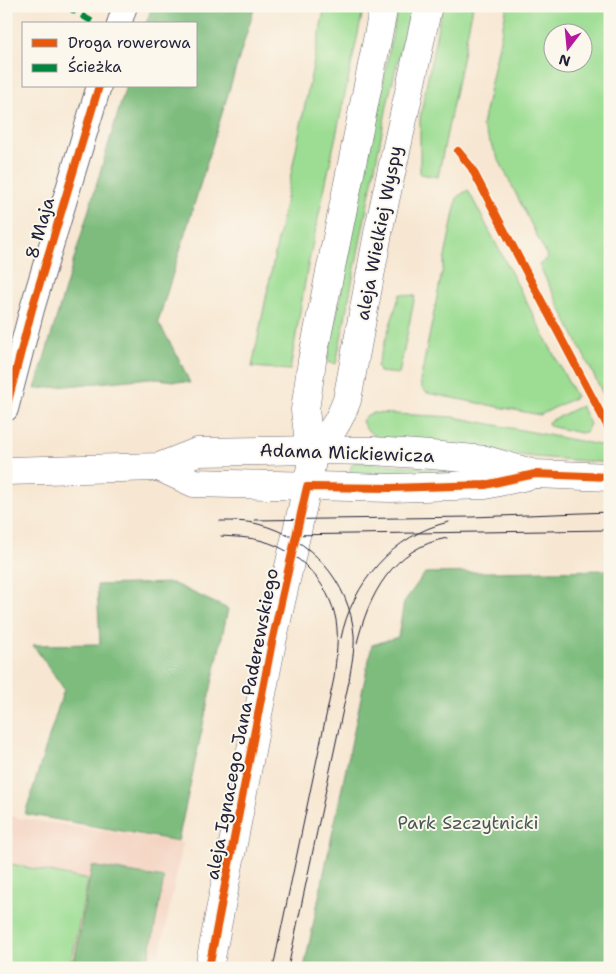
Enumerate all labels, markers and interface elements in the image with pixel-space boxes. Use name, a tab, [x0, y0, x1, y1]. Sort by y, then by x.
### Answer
legend	[22, 22, 198, 88]
north arrow	[544, 22, 594, 72]
text: Droga rowerowa	[68, 33, 191, 53]
text: N	[557, 50, 572, 71]
text: Ścieżka	[68, 56, 122, 77]
street label: aleja Wielkiej Wyspy	[350, 144, 408, 322]
street label: 8 Maja	[20, 194, 60, 262]
street label: Adama Mickiewicza	[259, 438, 435, 468]
street label: aleja Ignacego Jana Paderewskiego	[200, 566, 284, 882]
park label: Park Szczytnicki	[397, 811, 539, 835]

